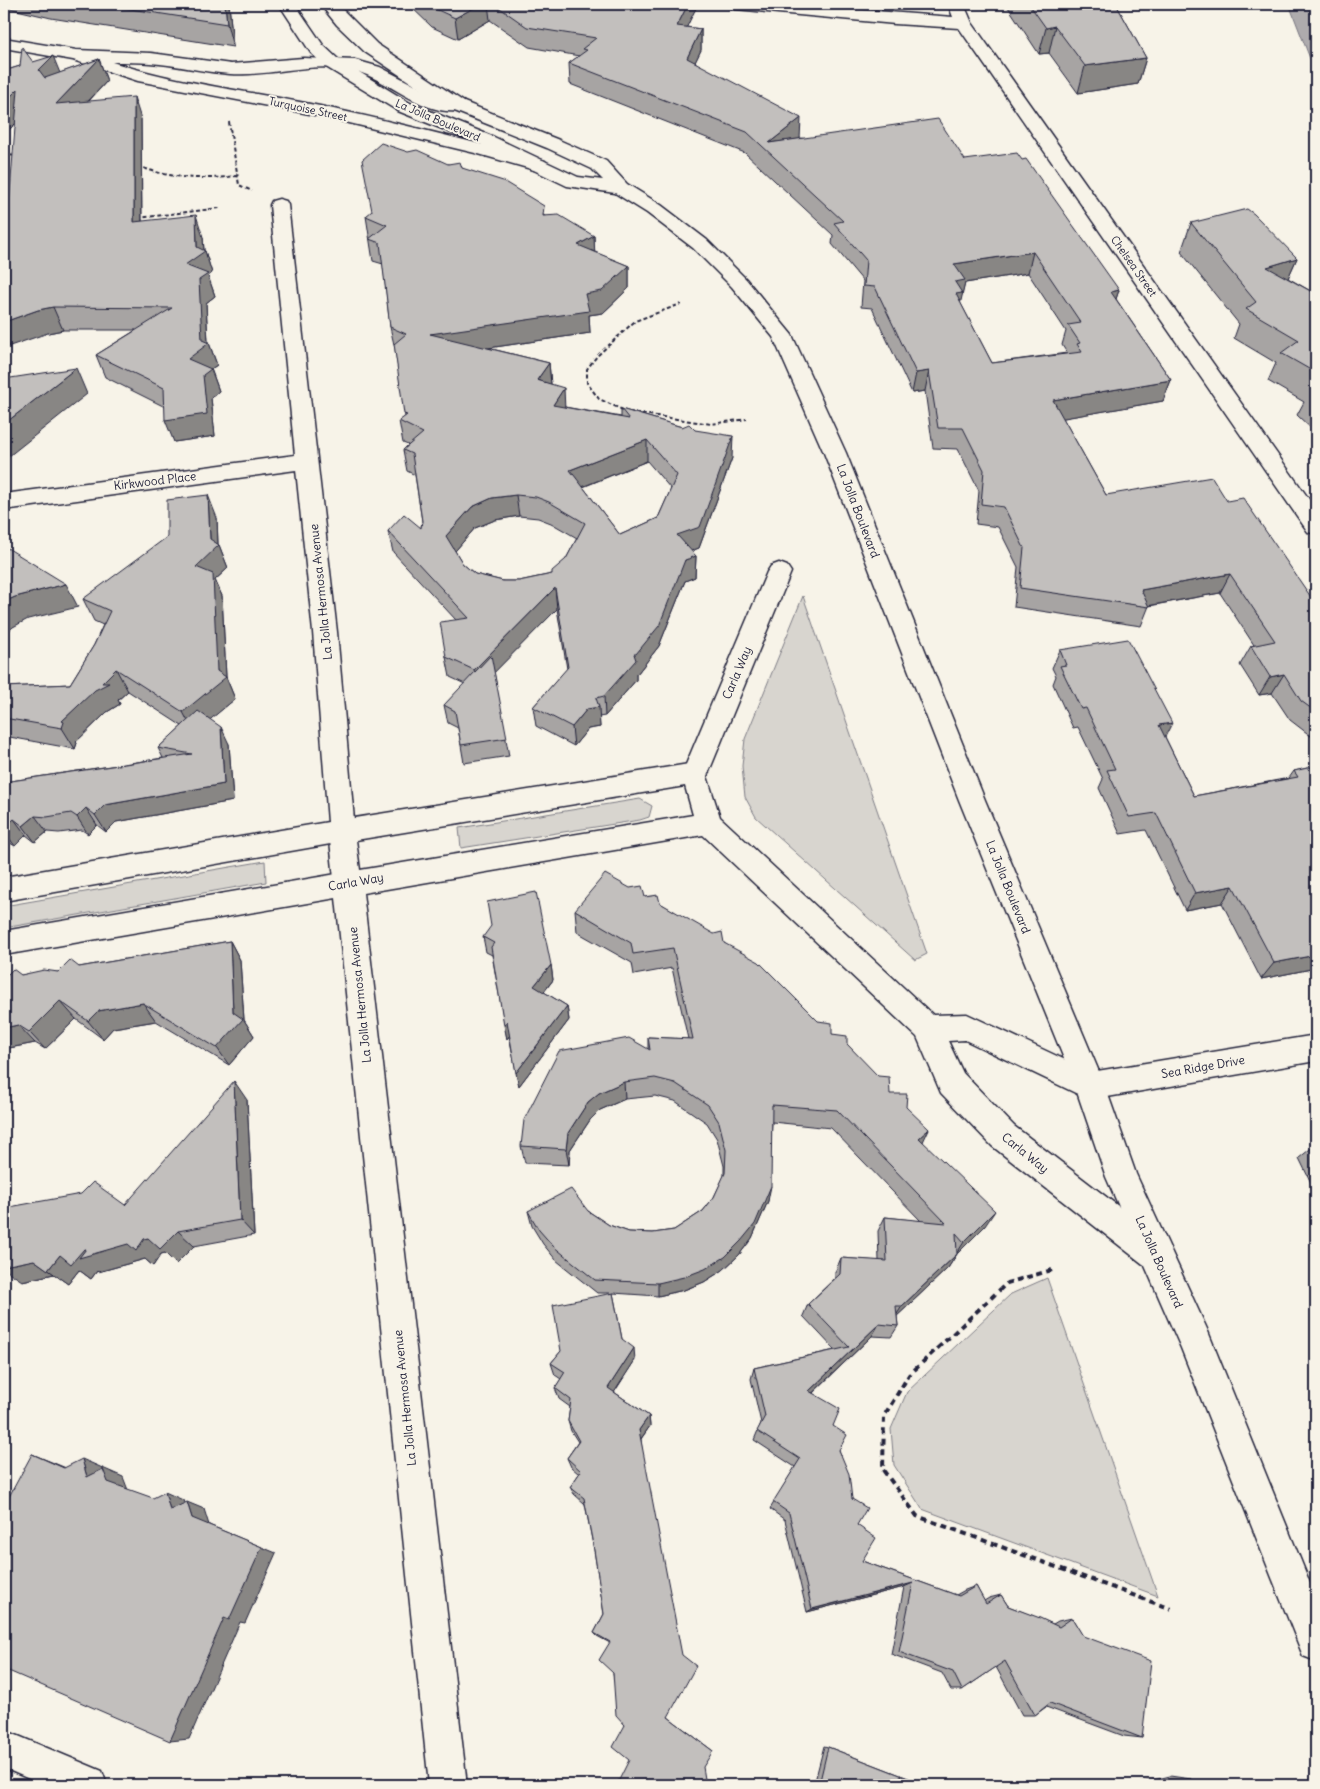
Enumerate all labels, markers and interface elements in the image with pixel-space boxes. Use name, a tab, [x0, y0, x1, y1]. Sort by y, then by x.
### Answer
street label: Turquoise Street	[268, 94, 349, 124]
street label: La Jolla Boulevard	[393, 96, 483, 144]
street label: Chelsea Street	[1108, 233, 1160, 299]
street label: La Jolla Boulevard	[834, 462, 883, 560]
street label: Kirkwood Place	[113, 468, 197, 493]
street label: La Jolla Hermosa Avenue	[306, 523, 335, 661]
street label: Carla Way	[719, 644, 754, 702]
street label: La Jolla Boulevard	[983, 838, 1034, 936]
street label: Carla Way	[327, 869, 385, 894]
street label: La Jolla Hermosa Avenue	[345, 926, 374, 1064]
street label: Sea Ridge Drive	[1160, 1052, 1246, 1081]
street label: Carla Way	[999, 1129, 1052, 1176]
street label: La Jolla Boulevard	[1132, 1213, 1186, 1310]
street label: La Jolla Hermosa Avenue	[390, 1329, 419, 1467]

